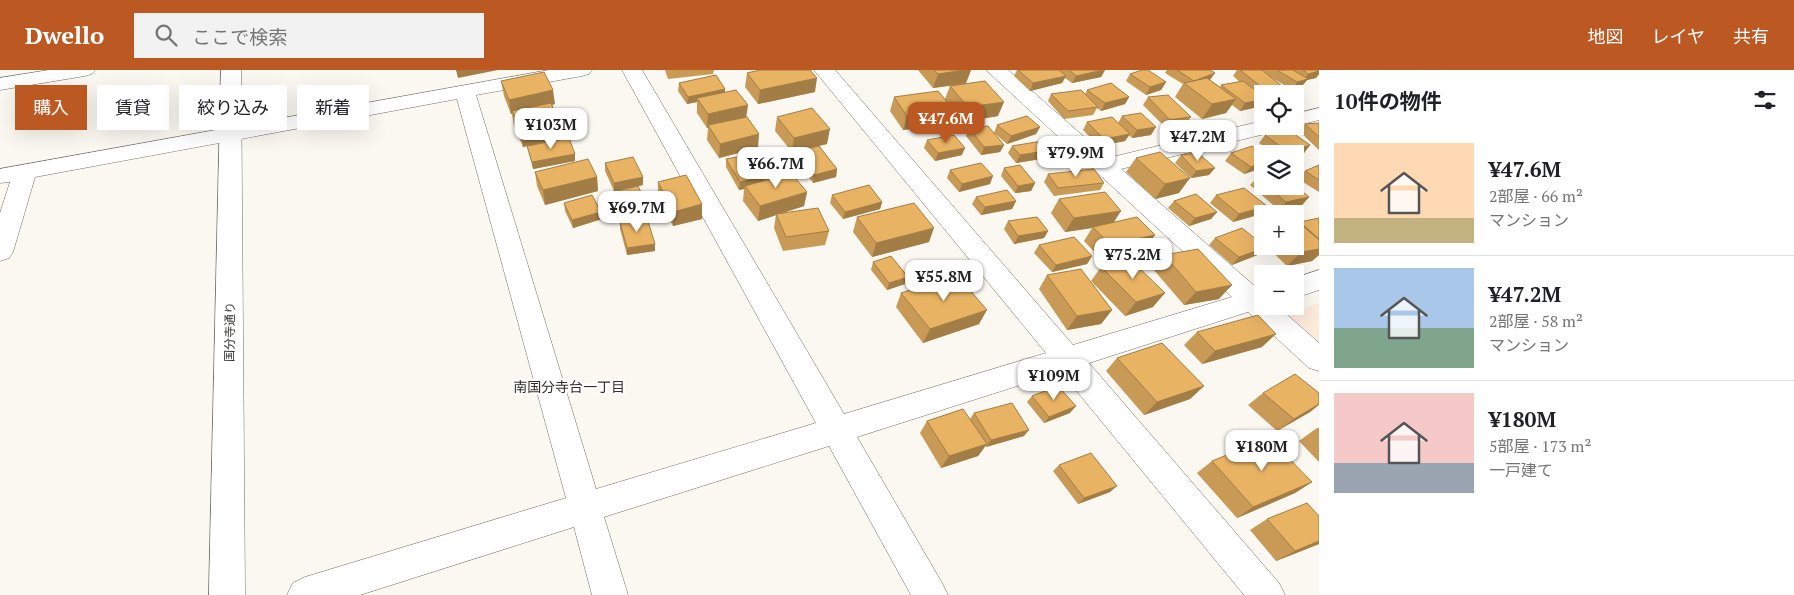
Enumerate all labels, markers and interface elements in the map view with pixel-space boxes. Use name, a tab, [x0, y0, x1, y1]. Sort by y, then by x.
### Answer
search box	[134, 13, 484, 58]
text: Dwello	[25, 19, 104, 51]
icon: search	[152, 21, 180, 49]
text: ここで検索	[192, 24, 287, 49]
text: 地図	[1588, 24, 1624, 48]
text: レイヤ	[1652, 24, 1705, 48]
text: 共有	[1733, 24, 1769, 48]
chip: 購入	[15, 85, 87, 130]
chip: 賃貸	[97, 85, 169, 130]
chip: 絞り込み	[179, 85, 287, 130]
chip: 新着	[297, 85, 369, 130]
map controls	[1254, 85, 1304, 315]
button: locate	[1254, 85, 1304, 135]
icon: filters	[1751, 86, 1779, 114]
text: 10件の物件	[1334, 87, 1442, 115]
pin: ¥47.6M	[905, 102, 987, 144]
text: ¥47.6M	[919, 107, 973, 129]
pin: ¥103M	[516, 108, 586, 150]
text: ¥103M	[525, 113, 577, 135]
pin: ¥47.2M	[1157, 119, 1239, 162]
text: ¥47.2M	[1171, 125, 1225, 147]
pin: ¥79.9M	[1035, 136, 1117, 178]
text: ¥79.9M	[1048, 141, 1104, 163]
button: layers	[1254, 145, 1304, 195]
pin: ¥66.7M	[735, 146, 817, 189]
text: ¥66.7M	[748, 152, 804, 174]
text: ¥47.6M	[1489, 155, 1561, 183]
icon: home	[1374, 163, 1434, 223]
text: 2部屋 · 66 m²	[1489, 185, 1583, 207]
pin: ¥69.7M	[596, 190, 678, 233]
text: ¥69.7M	[609, 196, 665, 218]
button: +	[1254, 205, 1304, 255]
text: マンション	[1489, 209, 1569, 231]
pin: ¥75.2M	[1092, 238, 1174, 280]
text: ¥75.2M	[1105, 243, 1161, 265]
pin: ¥55.8M	[903, 260, 985, 302]
text: ¥55.8M	[916, 265, 972, 287]
button: −	[1254, 265, 1304, 315]
text: ¥47.2M	[1489, 280, 1561, 308]
icon: home	[1374, 288, 1434, 348]
street label: 国分寺通り	[221, 302, 238, 362]
text: 2部屋 · 58 m²	[1489, 310, 1583, 332]
text: マンション	[1489, 334, 1569, 356]
pin: ¥109M	[1019, 358, 1089, 401]
text: ¥109M	[1028, 364, 1080, 386]
district label: 南国分寺台一丁目	[513, 377, 625, 396]
text: ¥180M	[1489, 405, 1556, 433]
icon: home	[1374, 413, 1434, 473]
pin: ¥180M	[1227, 430, 1297, 472]
text: ¥180M	[1236, 435, 1288, 457]
text: 5部屋 · 173 m²	[1489, 435, 1591, 457]
text: 一戸建て	[1489, 459, 1553, 481]

